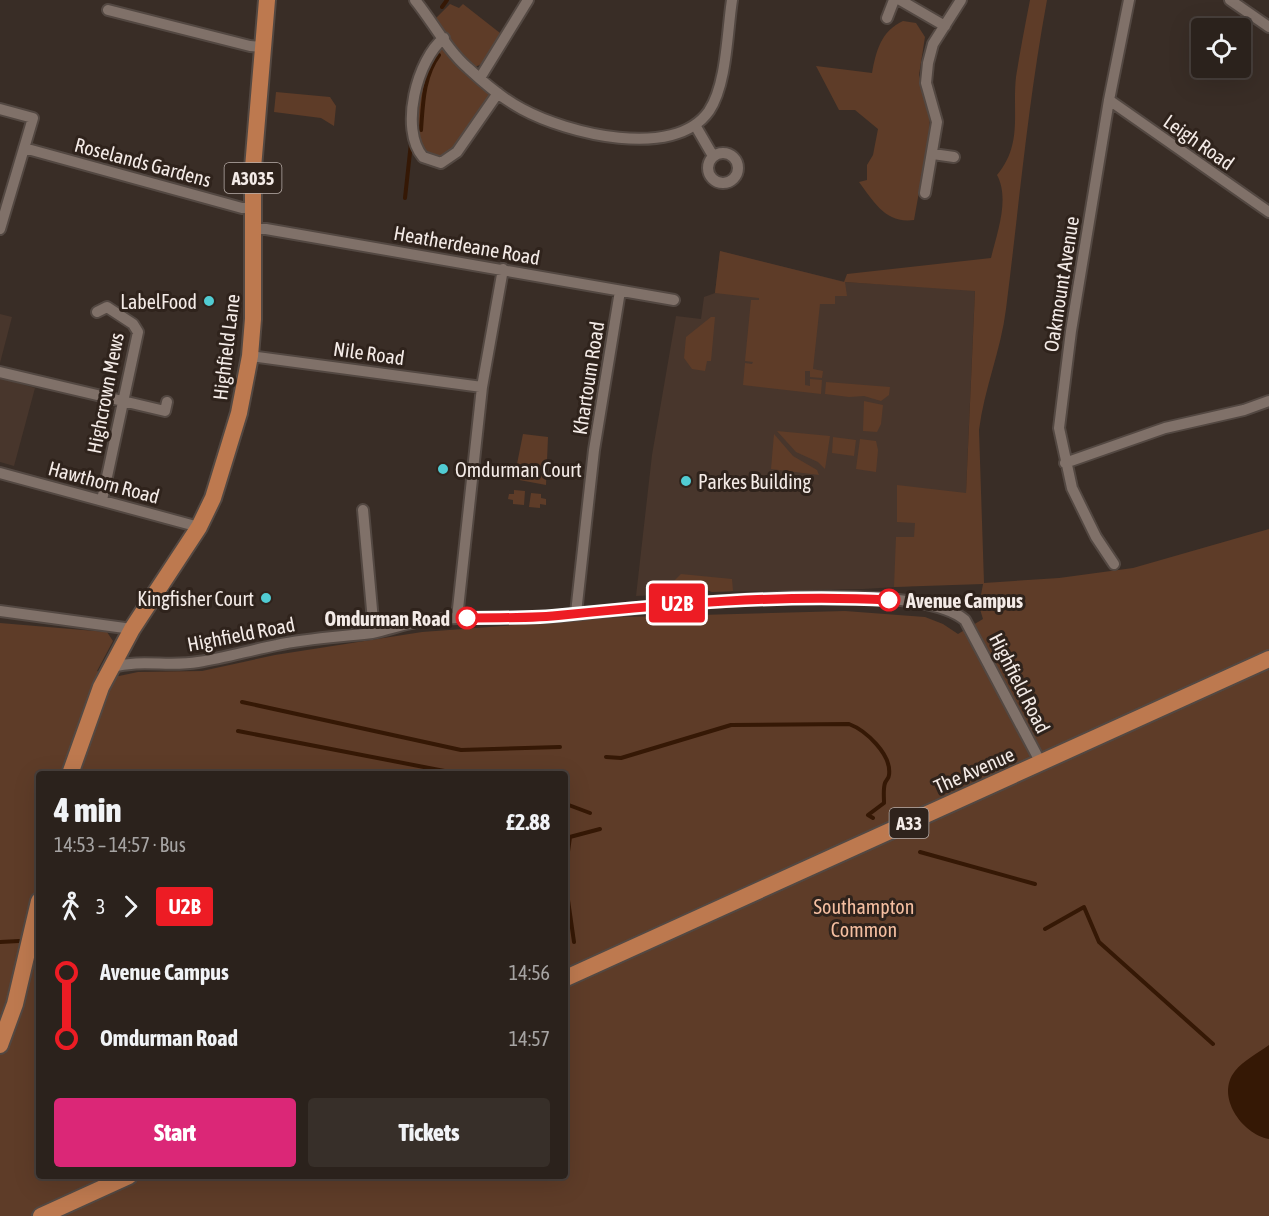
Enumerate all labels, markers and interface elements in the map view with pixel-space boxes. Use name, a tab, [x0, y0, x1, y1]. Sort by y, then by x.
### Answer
map controls	[1191, 18, 1251, 78]
button: locate	[1191, 18, 1251, 78]
street label: Leigh Road	[1159, 109, 1239, 175]
street label: Roselands Gardens	[72, 133, 214, 191]
road number: A3035	[224, 163, 282, 193]
street label: Oakmount Avenue	[1039, 215, 1083, 353]
street label: Heatherdeane Road	[392, 221, 542, 269]
place label: LabelFood	[120, 290, 197, 313]
street label: Highfield Lane	[208, 293, 244, 401]
marker: LabelFood	[202, 294, 216, 308]
street label: Khartoum Road	[568, 320, 608, 436]
street label: Highcrown Mews	[82, 331, 128, 455]
street label: Nile Road	[332, 337, 406, 369]
street label: Hawthorn Road	[46, 456, 162, 508]
place label: Omdurman Court	[455, 458, 582, 481]
marker: Omdurman Court	[436, 462, 450, 476]
place label: Parkes Building	[698, 470, 811, 493]
marker: Parkes Building	[679, 474, 693, 488]
line badge: U2B	[642, 584, 712, 622]
place label: Kingfisher Court	[137, 587, 254, 610]
marker: Avenue Campus	[878, 589, 900, 611]
place label: Avenue Campus	[905, 589, 1023, 612]
marker: Kingfisher Court	[259, 591, 273, 605]
text: U2B	[661, 591, 693, 615]
place label: Omdurman Road	[325, 607, 450, 630]
marker: Omdurman Road	[456, 607, 478, 629]
street label: Highfield Road	[185, 612, 297, 656]
street label: Highfield Road	[985, 629, 1055, 737]
street label: The Avenue	[930, 742, 1018, 798]
text: 4 min	[54, 791, 121, 829]
road number: A33	[890, 808, 928, 838]
text: £2.88	[506, 809, 550, 835]
text: 14:53 – 14:57 · Bus	[54, 833, 186, 856]
icon: walk	[54, 890, 87, 923]
icon: forward	[114, 890, 147, 923]
text: U2B	[168, 894, 201, 918]
text: 3	[96, 895, 105, 918]
park label: Southampton Common	[814, 895, 914, 941]
text: Avenue Campus	[100, 959, 229, 985]
text: 14:56	[509, 961, 550, 984]
text: Omdurman Road	[100, 1025, 238, 1051]
text: 14:57	[509, 1027, 550, 1050]
button: Start	[54, 1098, 296, 1167]
button: Tickets	[308, 1098, 550, 1167]

